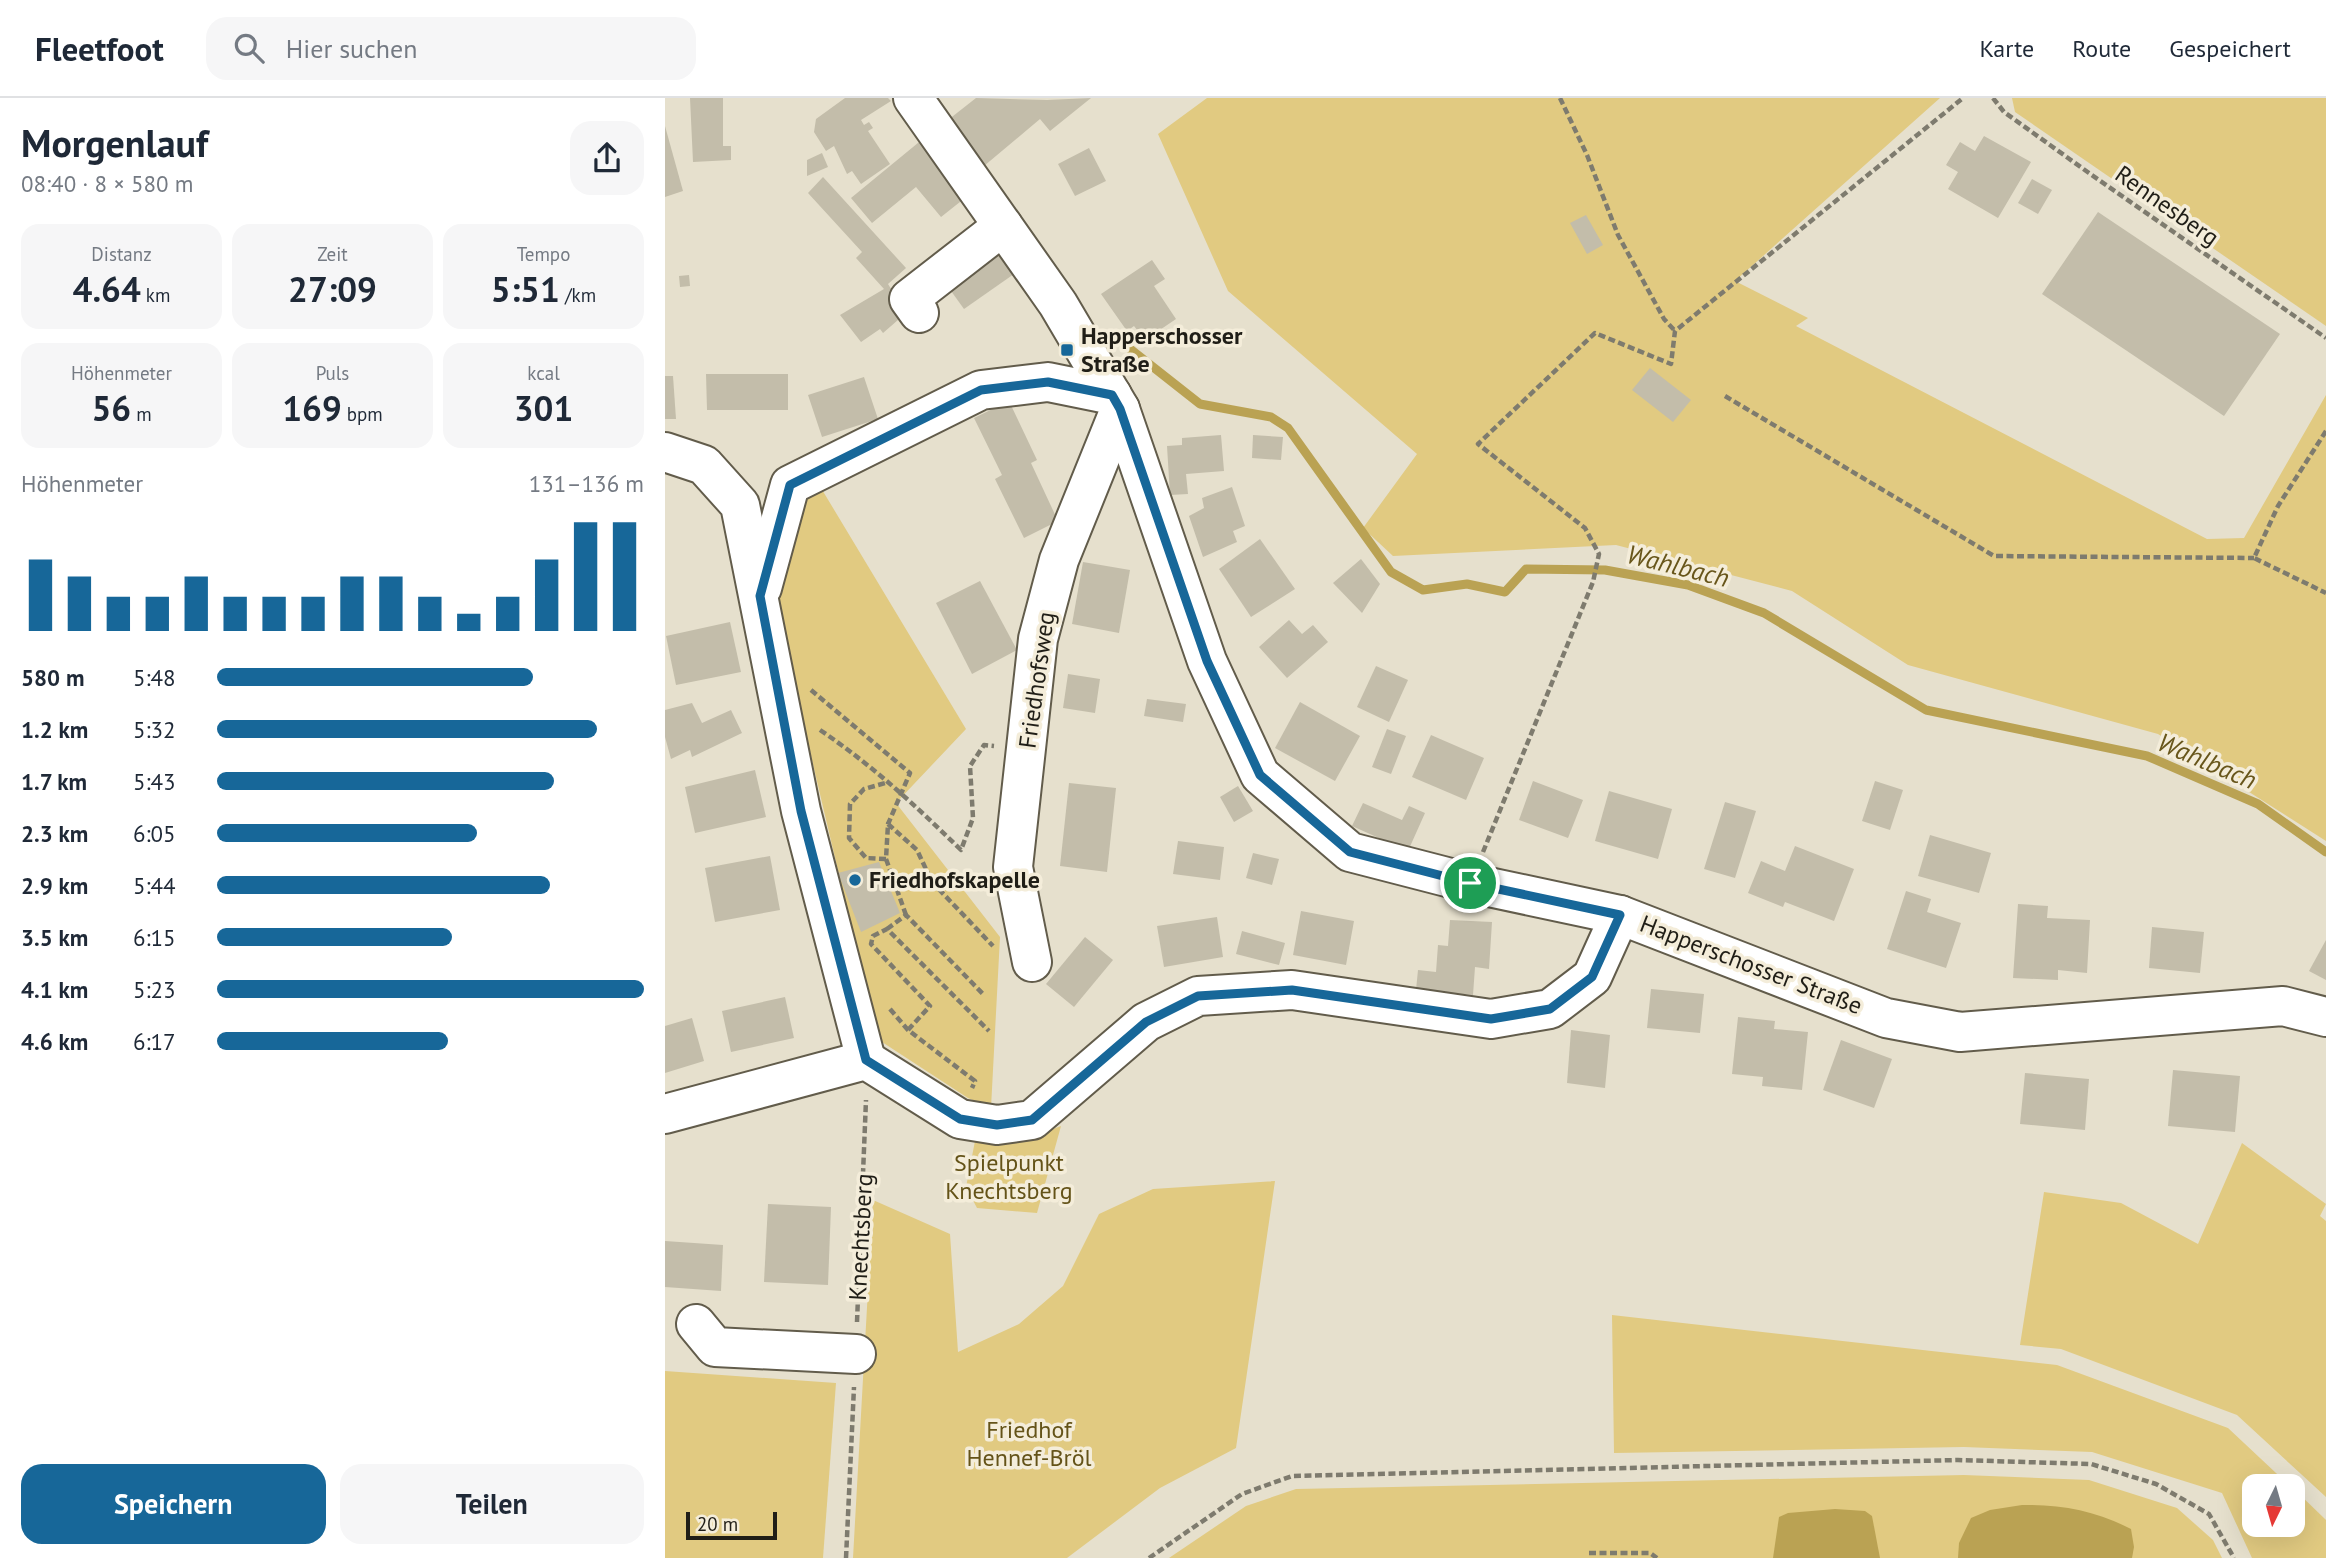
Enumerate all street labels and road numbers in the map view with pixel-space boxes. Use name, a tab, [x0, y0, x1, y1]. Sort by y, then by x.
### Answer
street label: Rennesberg	[2109, 158, 2225, 253]
street label: Friedhofsweg	[1012, 610, 1061, 750]
street label: Happerschosser Straße	[1636, 908, 1867, 1021]
street label: Knechtsberg	[842, 1173, 879, 1301]

